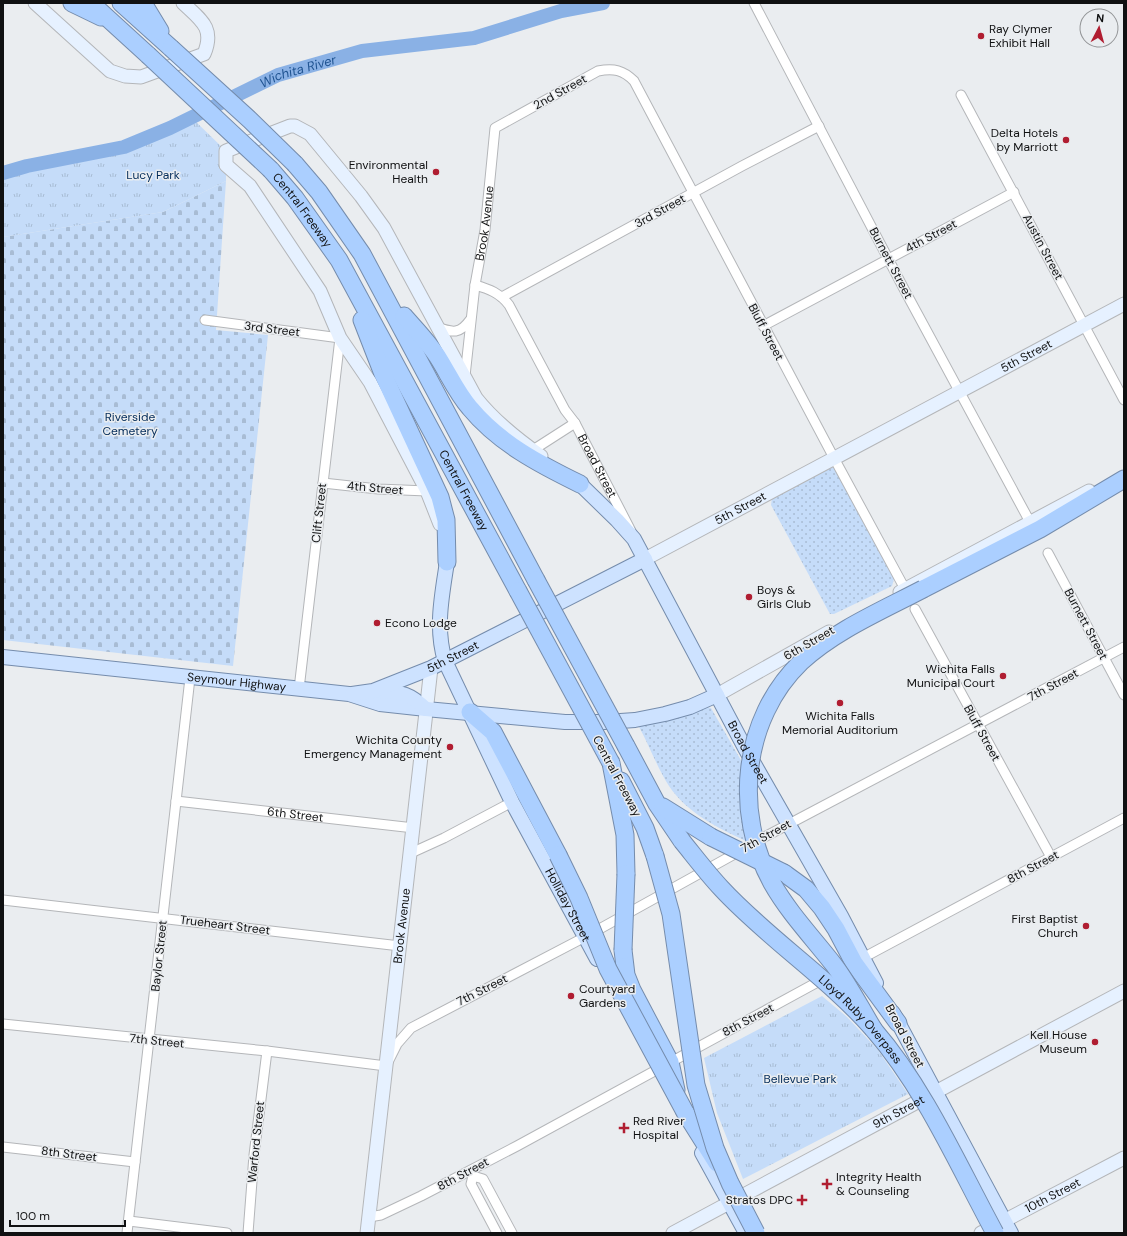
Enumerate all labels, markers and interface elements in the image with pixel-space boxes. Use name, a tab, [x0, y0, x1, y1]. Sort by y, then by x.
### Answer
north arrow	[1079, 8, 1119, 48]
text: N	[1095, 11, 1105, 25]
place label: Ray Clymer Exhibit Hall	[989, 21, 1053, 51]
marker: Ray Clymer Exhibit Hall	[976, 31, 986, 41]
water label: Wichita River	[257, 51, 339, 92]
street label: 2nd Street	[531, 71, 590, 113]
place label: Delta Hotels by Marriott	[991, 125, 1058, 155]
marker: Delta Hotels by Marriott	[1061, 135, 1071, 145]
place label: Environmental Health	[349, 157, 428, 187]
park label: Lucy Park	[126, 167, 180, 183]
marker: Environmental Health	[431, 167, 441, 177]
street label: Central Freeway	[269, 169, 336, 251]
street label: Brook Avenue	[472, 185, 497, 262]
street label: 3rd Street	[632, 190, 689, 232]
street label: Austin Street	[1019, 211, 1067, 283]
street label: 4th Street	[902, 216, 960, 256]
street label: Burnett Street	[865, 225, 917, 302]
street label: Bluff Street	[744, 301, 788, 363]
street label: 3rd Street	[243, 318, 301, 340]
street label: 5th Street	[998, 336, 1055, 376]
park label: Riverside Cemetery	[102, 409, 158, 439]
street label: Broad Street	[574, 431, 621, 501]
street label: Central Freeway	[435, 447, 492, 534]
street label: 4th Street	[346, 478, 404, 498]
street label: Clift Street	[308, 482, 330, 544]
street label: 5th Street	[712, 488, 769, 529]
place label: Boys & Girls Club	[757, 582, 811, 612]
street label: Burnett Street	[1060, 586, 1112, 663]
marker: Boys & Girls Club	[744, 592, 754, 602]
place label: Econo Lodge	[385, 615, 457, 631]
marker: Econo Lodge	[372, 618, 382, 628]
street label: 6th Street	[781, 622, 838, 664]
street label: 5th Street	[425, 637, 482, 677]
place label: Wichita Falls Municipal Court	[907, 661, 995, 691]
street label: 7th Street	[1025, 665, 1081, 705]
street label: Seymour Highway	[186, 669, 287, 695]
marker: Wichita Falls Municipal Court	[998, 671, 1008, 681]
marker: Wichita Falls Memorial Auditorium	[835, 698, 845, 708]
street label: Bluff Street	[960, 702, 1004, 764]
place label: Wichita Falls Memorial Auditorium	[782, 708, 898, 738]
street label: Broad Street	[724, 718, 772, 787]
place label: Wichita County Emergency Management	[304, 732, 442, 762]
street label: Central Freeway	[589, 733, 645, 820]
marker: Wichita County Emergency Management	[445, 742, 455, 752]
street label: 6th Street	[266, 803, 324, 826]
street label: 7th Street	[738, 815, 794, 856]
street label: 8th Street	[1004, 847, 1062, 887]
street label: Holliday Street	[541, 865, 594, 945]
street label: Brook Avenue	[390, 887, 414, 965]
place label: First Baptist Church	[1012, 911, 1078, 941]
street label: Trueheart Street	[179, 912, 271, 939]
street label: Baylor Street	[147, 919, 171, 992]
marker: First Baptist Church	[1081, 921, 1091, 931]
street label: 7th Street	[454, 970, 510, 1010]
street label: Lloyd Ruby Overpass	[815, 971, 906, 1067]
place label: Courtyard Gardens	[579, 981, 635, 1011]
marker: Courtyard Gardens	[566, 991, 576, 1001]
street label: 8th Street	[719, 1000, 777, 1040]
street label: Broad Street	[882, 1001, 929, 1071]
place label: Kell House Museum	[1030, 1027, 1087, 1057]
street label: 7th Street	[129, 1030, 186, 1052]
marker: Kell House Museum	[1090, 1037, 1100, 1047]
park label: Bellevue Park	[764, 1071, 836, 1087]
street label: 9th Street	[870, 1091, 927, 1132]
street label: Warford Street	[244, 1100, 268, 1184]
place label: Red River Hospital	[633, 1113, 685, 1143]
marker: Red River Hospital	[618, 1122, 630, 1134]
street label: 8th Street	[40, 1143, 98, 1165]
street label: 8th Street	[434, 1154, 492, 1194]
place label: Integrity Health & Counseling	[836, 1169, 921, 1199]
street label: 10th Street	[1022, 1174, 1084, 1217]
marker: Integrity Health & Counseling	[821, 1178, 833, 1190]
place label: Stratos DPC	[726, 1192, 793, 1208]
marker: Stratos DPC	[796, 1194, 808, 1206]
scale bar	[10, 1202, 125, 1228]
text: 100 m	[16, 1208, 50, 1224]

